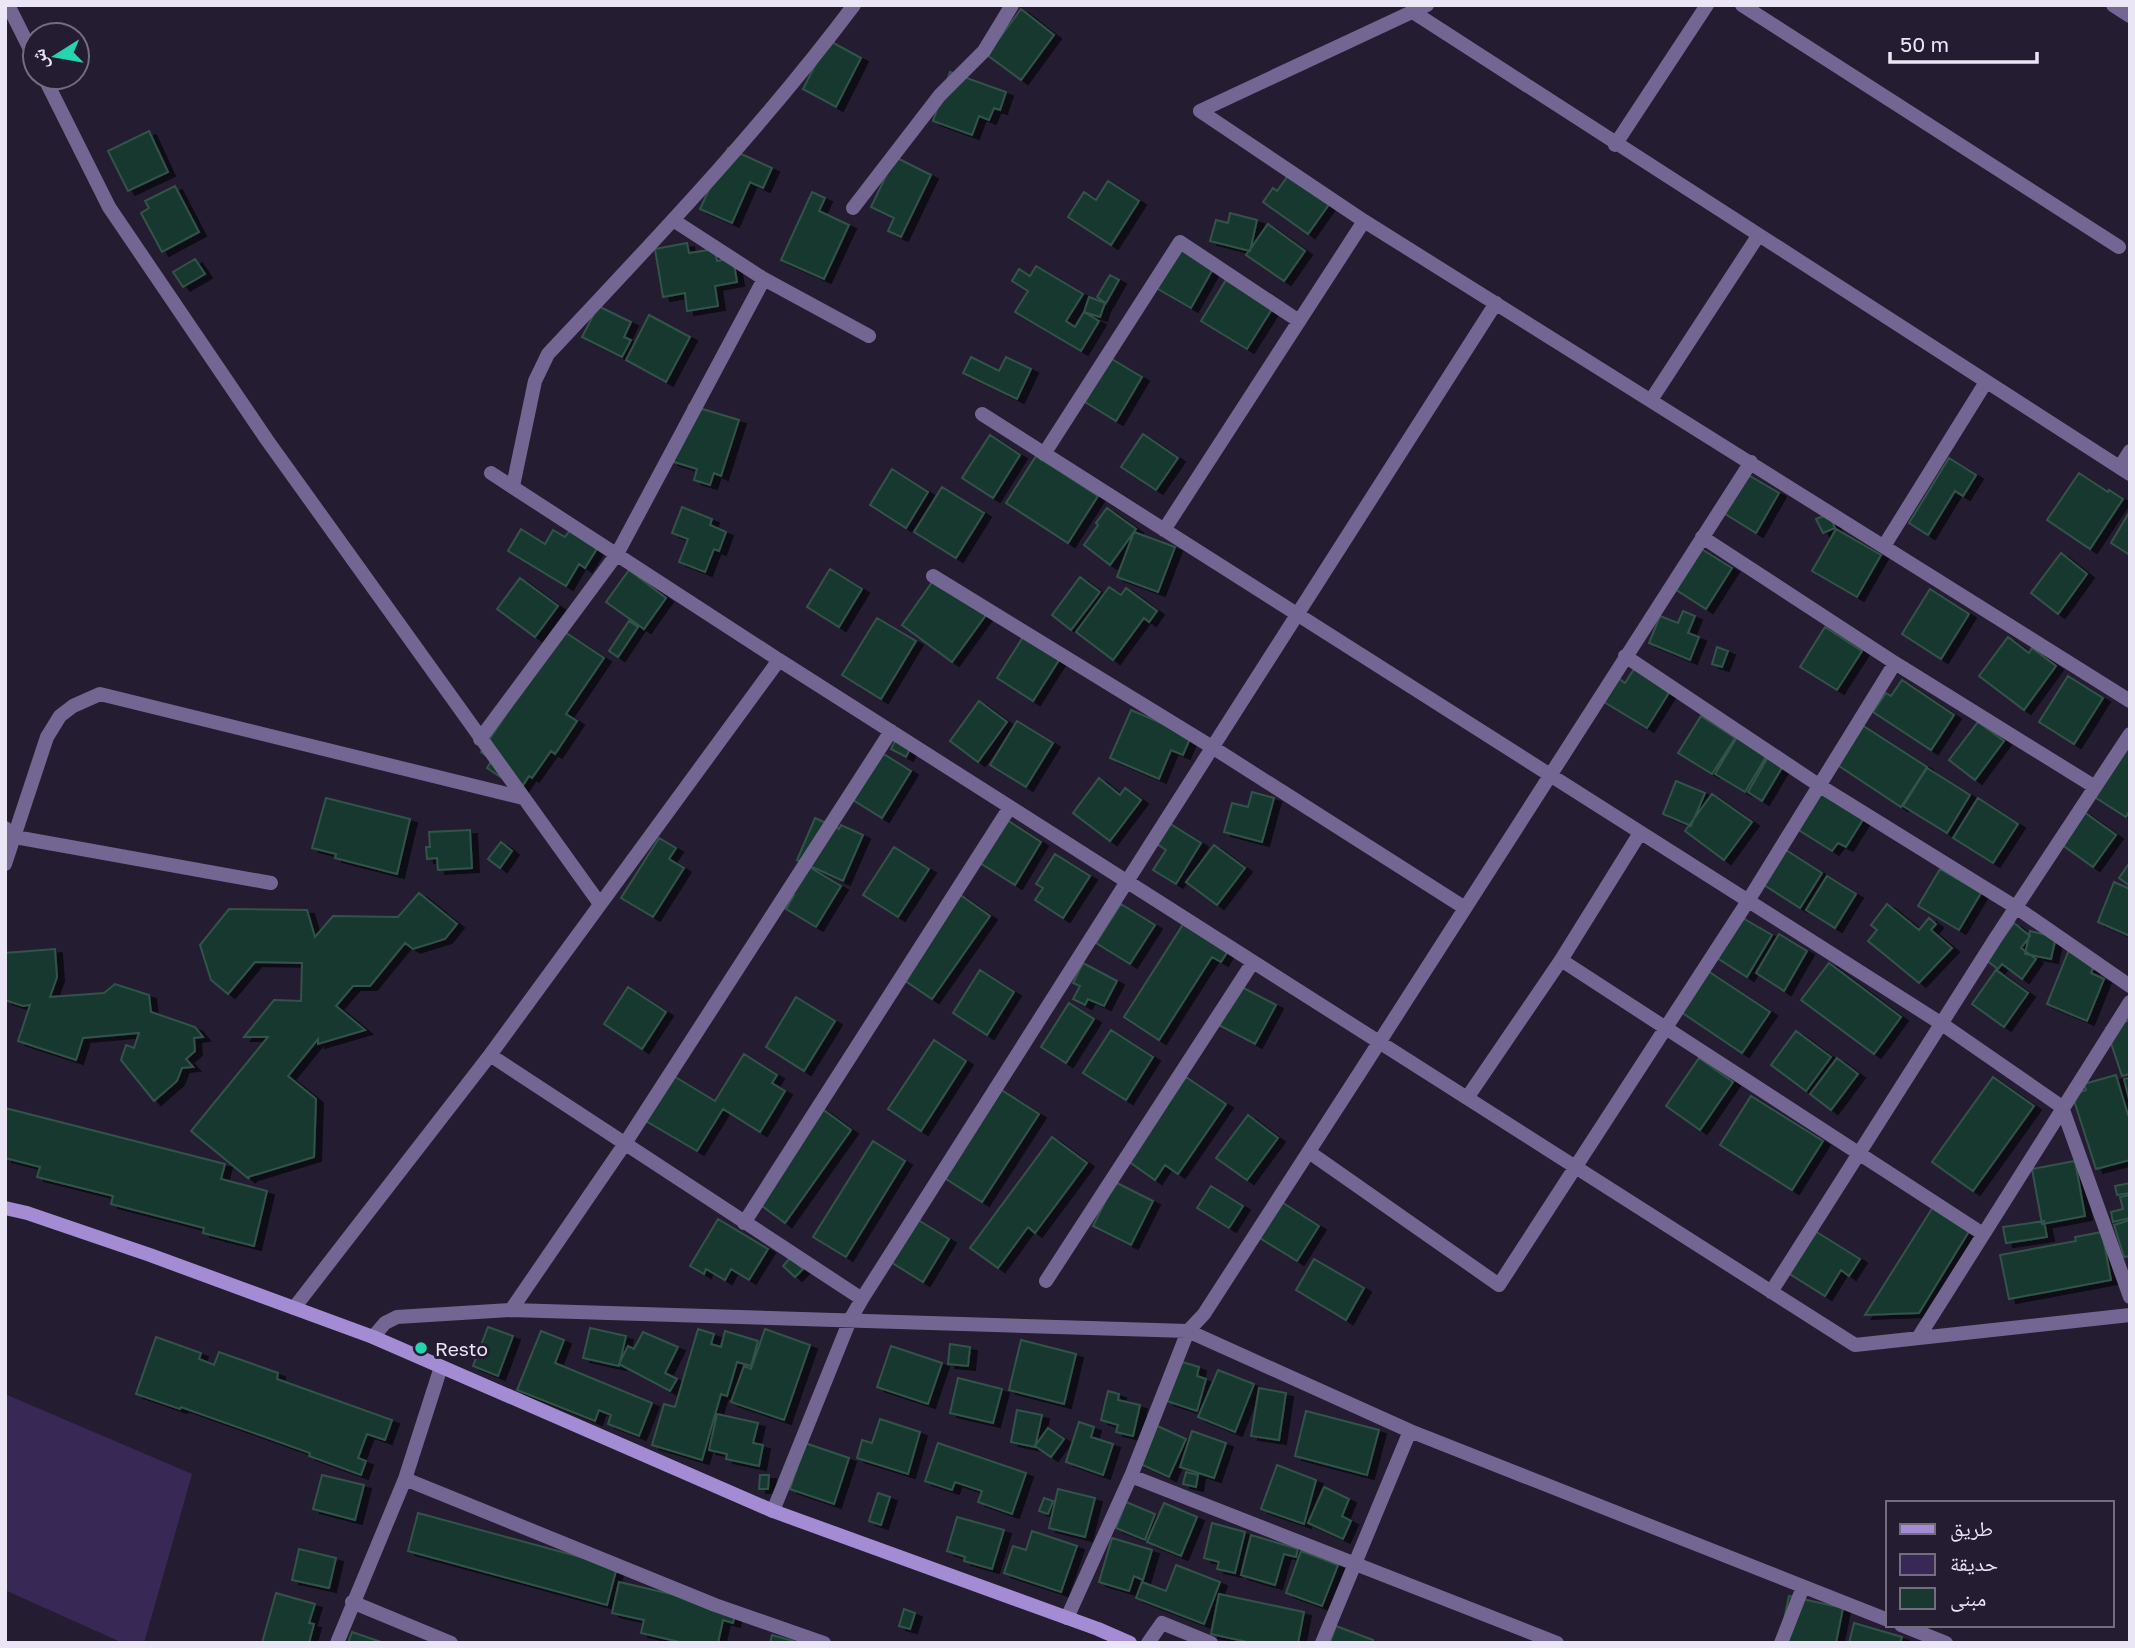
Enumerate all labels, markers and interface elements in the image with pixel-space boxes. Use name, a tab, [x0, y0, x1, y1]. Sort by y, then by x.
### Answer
north arrow	[21, 21, 91, 91]
scale bar	[1890, 21, 2037, 65]
text: 50 m	[1900, 31, 1949, 57]
text: ش	[26, 47, 53, 71]
place label: Resto	[435, 1337, 488, 1360]
marker: Resto	[413, 1340, 429, 1356]
legend	[1886, 1501, 2114, 1627]
text: طريق	[1950, 1515, 1993, 1542]
text: حديقة	[1950, 1550, 1998, 1576]
text: مبنى	[1950, 1585, 1986, 1612]

